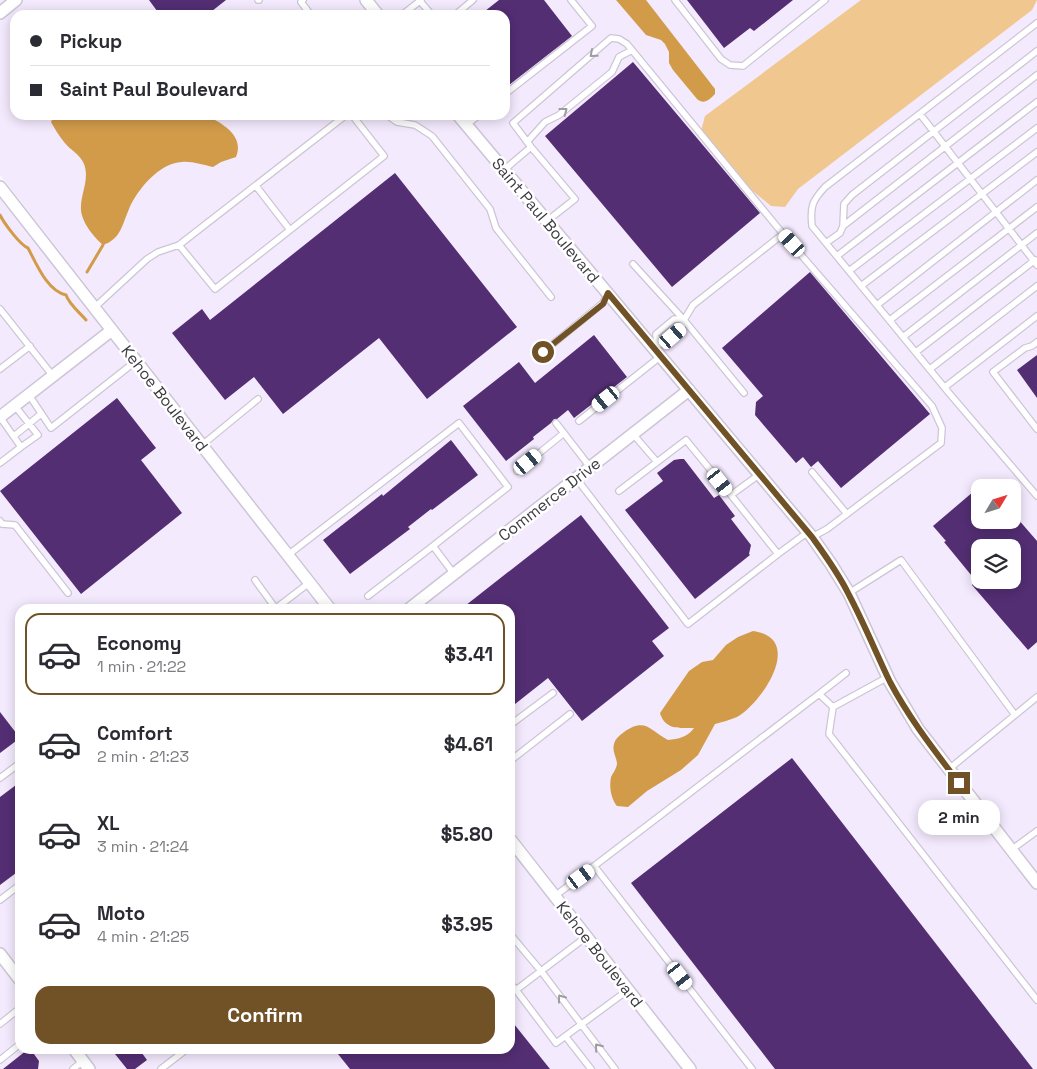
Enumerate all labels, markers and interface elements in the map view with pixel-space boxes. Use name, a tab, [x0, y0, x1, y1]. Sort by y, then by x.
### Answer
text: Pickup	[60, 29, 122, 54]
one-way arrow	[590, 48, 599, 57]
text: Saint Paul Boulevard	[60, 77, 248, 102]
one-way arrow	[558, 108, 568, 117]
street label: Saint Paul Boulevard	[487, 153, 604, 287]
car	[776, 227, 807, 259]
car	[656, 320, 689, 352]
street label: Kehoe Boulevard	[117, 341, 213, 456]
route start	[532, 341, 554, 363]
car	[589, 384, 622, 414]
car	[511, 447, 544, 477]
street label: Commerce Drive	[494, 453, 605, 546]
car	[704, 466, 735, 498]
north arrow	[971, 479, 1021, 529]
map controls	[971, 479, 1021, 589]
button: layers	[971, 539, 1021, 589]
text: Economy	[97, 631, 181, 656]
icon: car	[37, 632, 82, 677]
text: $3.41	[444, 642, 493, 667]
text: 1 min · 21:22	[97, 656, 186, 677]
text: Comfort	[97, 721, 173, 746]
icon: car	[37, 722, 82, 767]
text: $4.61	[444, 732, 493, 757]
text: 2 min · 21:23	[97, 746, 189, 767]
route end	[948, 772, 970, 794]
callout: 2 min	[918, 800, 1000, 836]
text: 2 min	[938, 807, 980, 828]
text: XL	[97, 811, 120, 836]
icon: car	[37, 812, 82, 857]
text: $5.80	[441, 822, 493, 847]
text: 3 min · 21:24	[97, 836, 189, 857]
car	[564, 862, 597, 892]
street label: Kehoe Boulevard	[552, 897, 648, 1012]
text: Moto	[97, 901, 145, 926]
icon: car	[37, 902, 82, 947]
text: $3.95	[441, 912, 493, 937]
text: 4 min · 21:25	[97, 926, 189, 947]
car	[664, 960, 695, 992]
button: Confirm	[35, 986, 495, 1044]
one-way arrow	[558, 994, 567, 1004]
one-way arrow	[596, 1044, 604, 1053]

